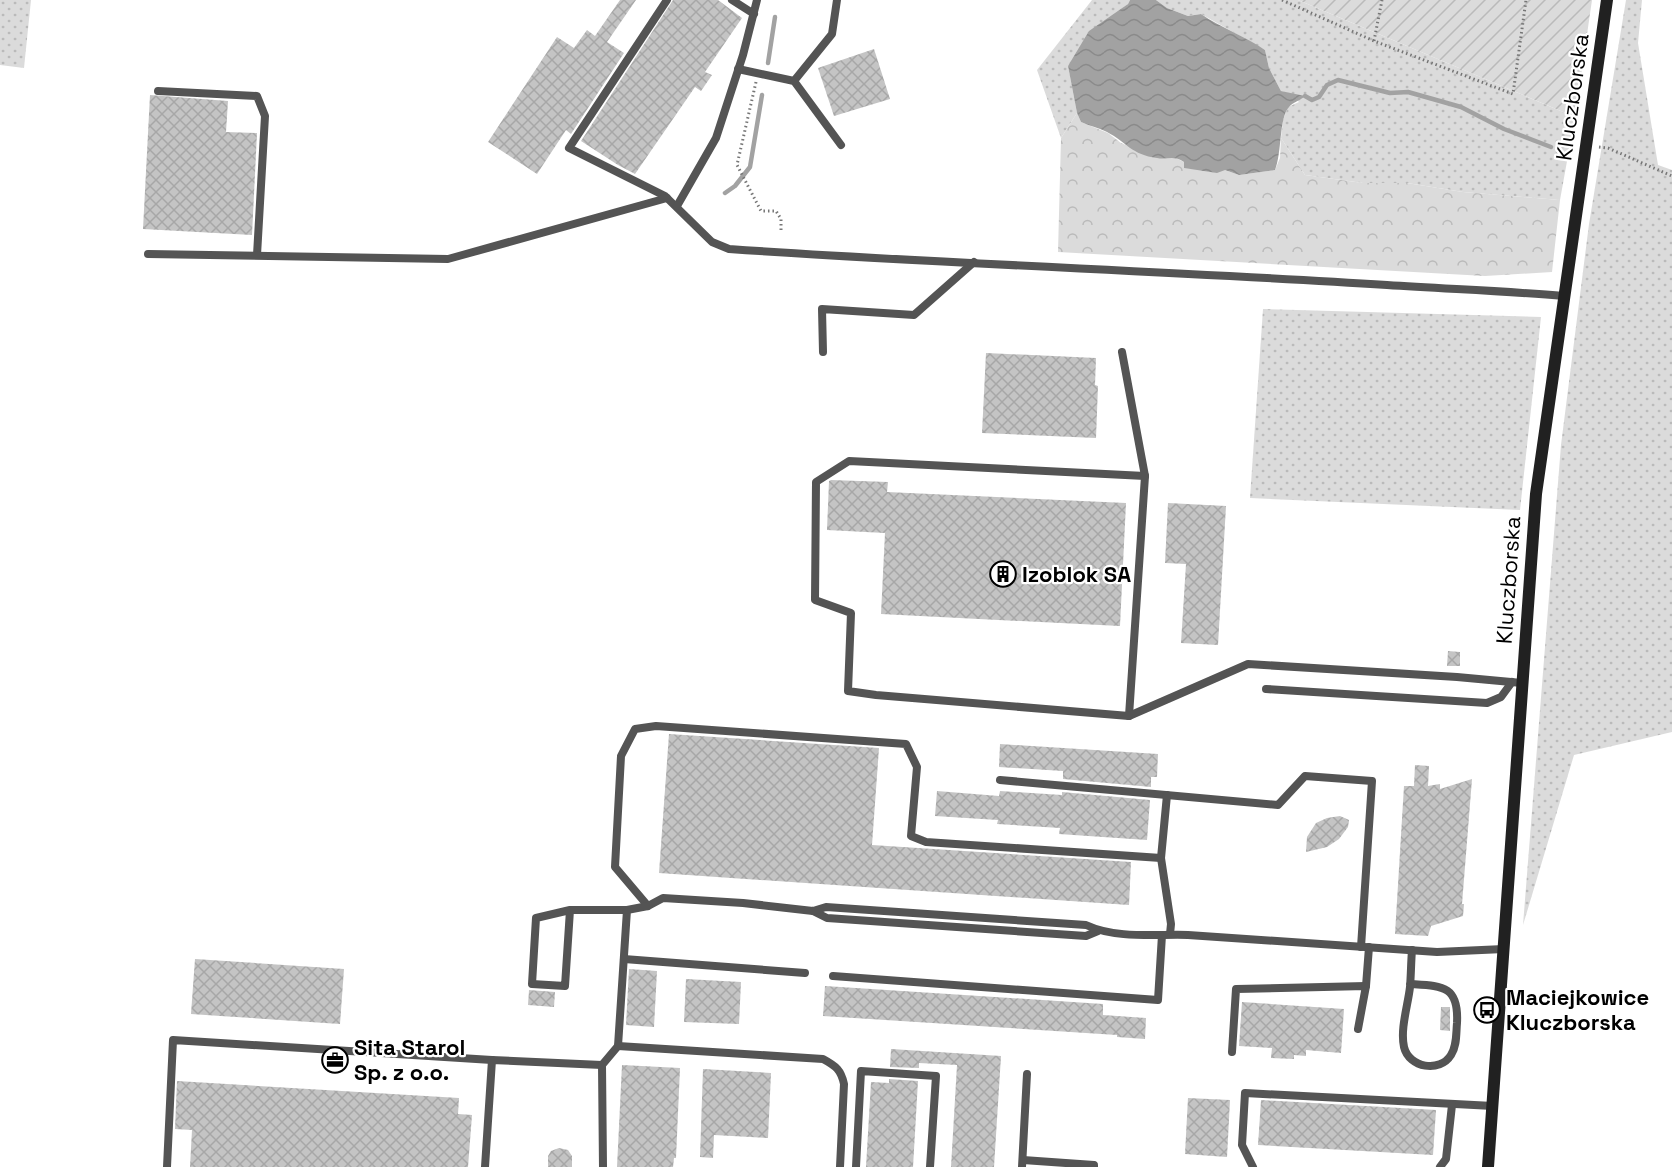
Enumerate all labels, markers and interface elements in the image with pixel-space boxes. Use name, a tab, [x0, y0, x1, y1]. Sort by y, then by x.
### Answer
street label: Kluczborska	[1549, 31, 1595, 162]
street label: Kluczborska	[1490, 515, 1526, 645]
building icon: Izoblok SA	[988, 559, 1018, 589]
place label: Izoblok SA	[1022, 560, 1131, 588]
place label: Maciejkowice Kluczborska	[1506, 983, 1649, 1036]
bus stop icon: Maciejkowice Kluczborska	[1472, 995, 1502, 1025]
place label: Sita Starol Sp. z o.o.	[354, 1033, 465, 1086]
office icon: Sita Starol Sp. z o.o.	[320, 1045, 350, 1075]

